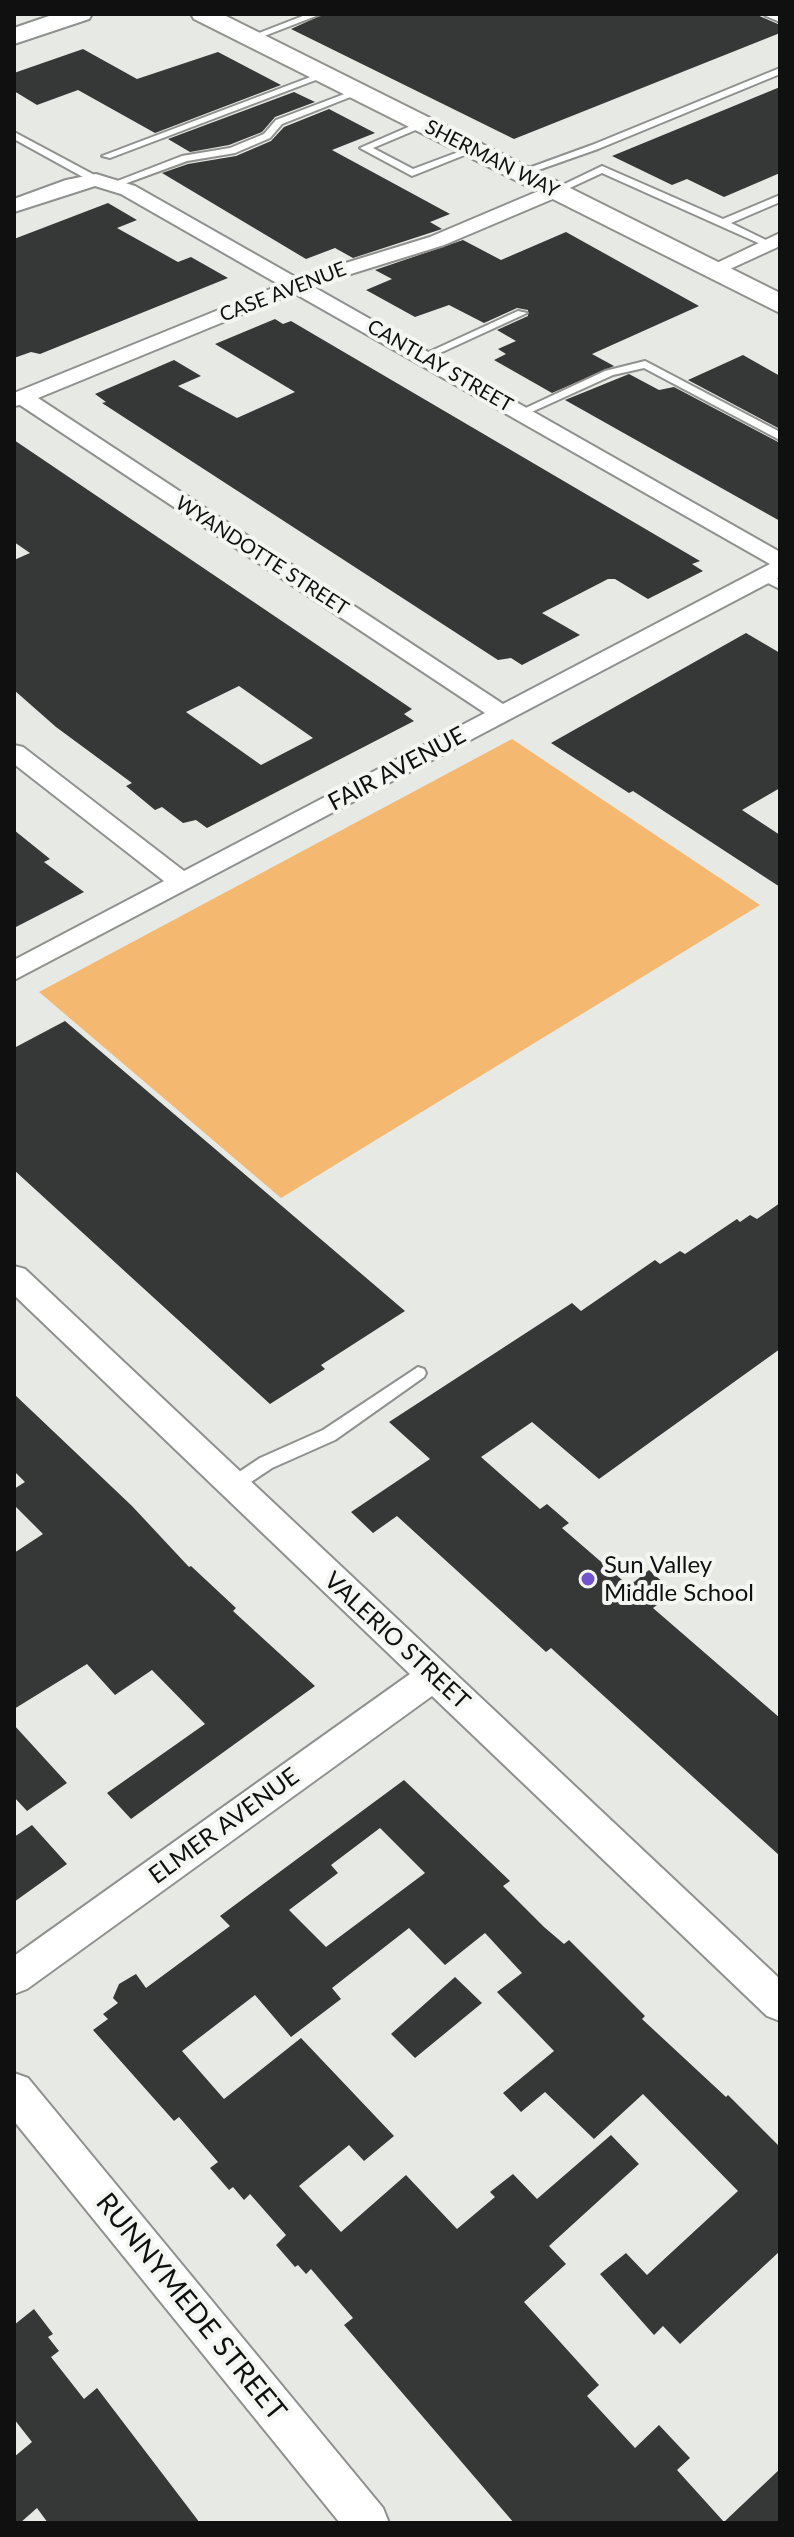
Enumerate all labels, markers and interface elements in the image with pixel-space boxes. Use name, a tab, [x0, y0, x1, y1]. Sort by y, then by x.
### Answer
street label: SHERMAN WAY	[421, 115, 563, 203]
street label: CASE AVENUE	[216, 257, 350, 327]
street label: CANTLAY STREET	[363, 315, 517, 417]
street label: WYANDOTTE STREET	[171, 491, 353, 621]
street label: FAIR AVENUE	[323, 721, 471, 817]
place label: Sun Valley Middle School	[604, 1551, 754, 1607]
street label: VALERIO STREET	[318, 1566, 476, 1716]
marker: Sun Valley Middle School	[579, 1570, 597, 1588]
street label: ELMER AVENUE	[143, 1762, 305, 1890]
street label: RUNNYMEDE STREET	[89, 2186, 293, 2428]

